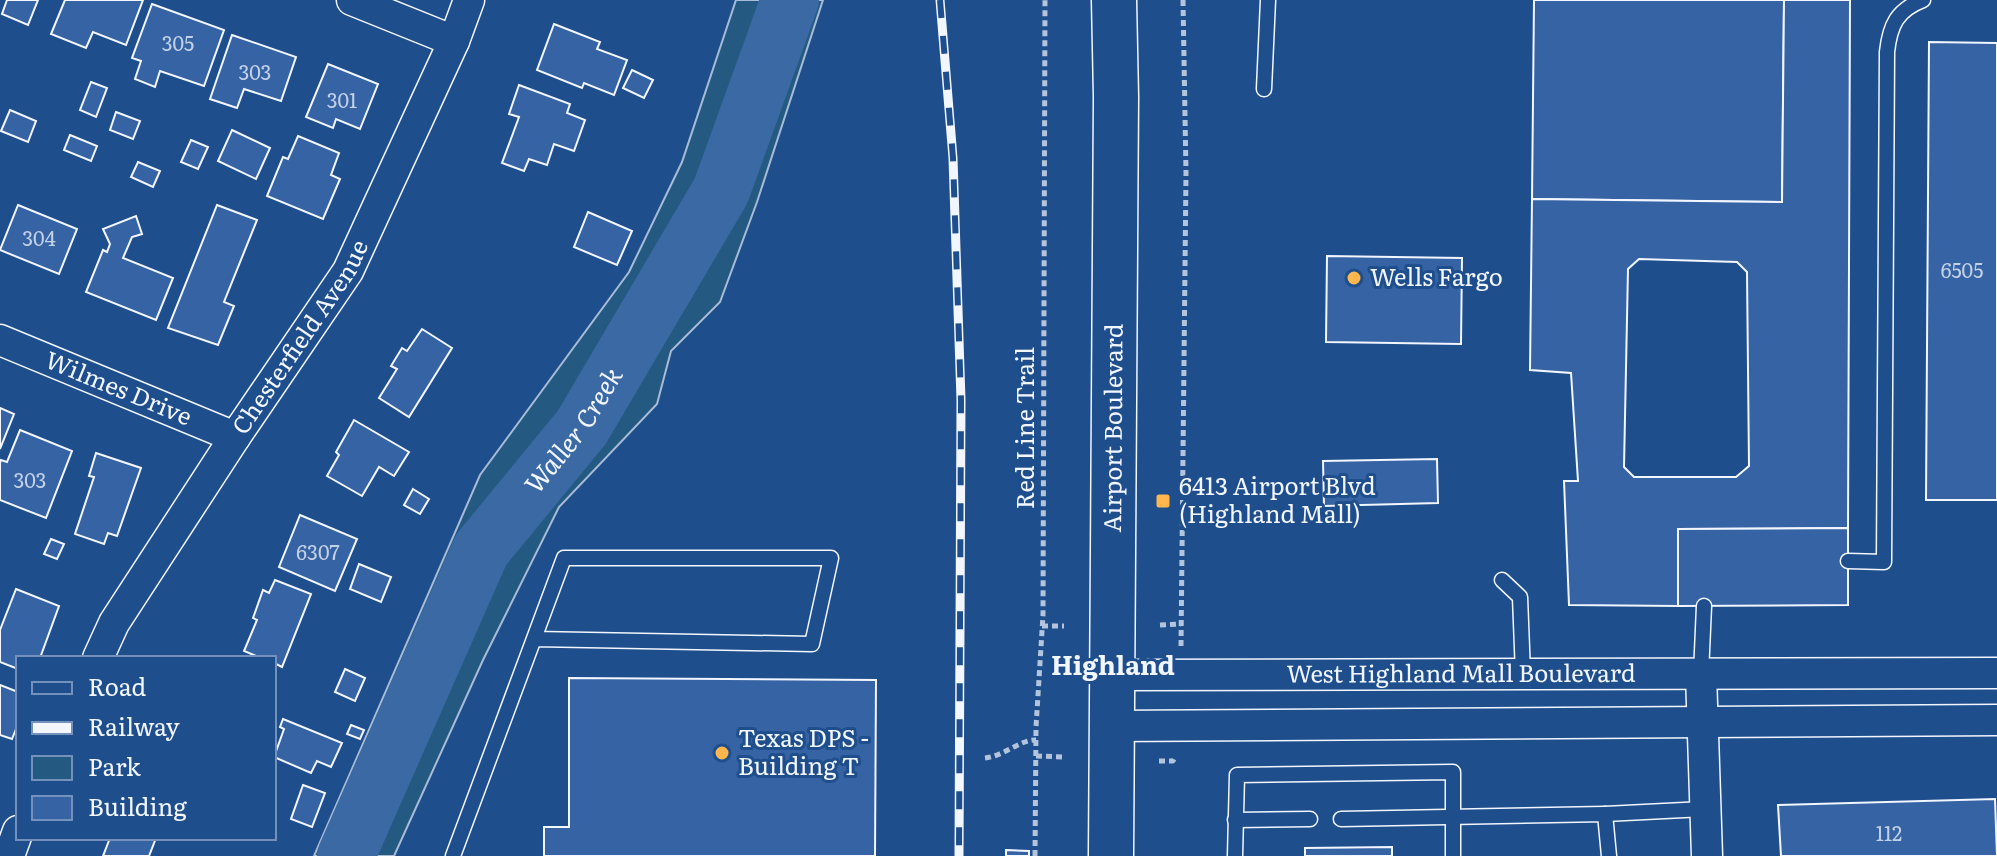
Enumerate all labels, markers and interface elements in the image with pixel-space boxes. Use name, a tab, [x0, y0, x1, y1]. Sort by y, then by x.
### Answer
house number: 305	[162, 27, 194, 57]
house number: 303	[239, 56, 271, 86]
house number: 301	[327, 84, 357, 114]
house number: 304	[22, 222, 56, 252]
street label: Chesterfield Avenue	[222, 233, 375, 441]
house number: 6505	[1941, 254, 1983, 284]
place label: Wells Fargo	[1370, 258, 1503, 293]
marker: Wells Fargo	[1345, 269, 1363, 287]
street label: Airport Boulevard	[1093, 323, 1130, 533]
street label: Wilmes Drive	[41, 341, 198, 432]
street label: Red Line Trail	[1006, 347, 1041, 509]
water label: Waller Creek	[513, 358, 631, 501]
house number: 303	[14, 464, 46, 494]
place label: 6413 Airport Blvd (Highland Mall)	[1179, 467, 1376, 530]
marker: 6413 Airport Blvd (Highland Mall)	[1154, 492, 1172, 510]
house number: 6307	[296, 536, 340, 566]
district label: Highland	[1051, 644, 1175, 683]
street label: West Highland Mall Boulevard	[1286, 654, 1636, 690]
legend	[16, 656, 276, 840]
text: Road	[88, 668, 147, 703]
text: Railway	[88, 708, 180, 743]
place label: Texas DPS - Building T	[738, 719, 869, 782]
marker: Texas DPS - Building T	[713, 744, 731, 762]
text: Park	[88, 748, 141, 783]
text: Building	[88, 788, 187, 823]
house number: 112	[1876, 817, 1902, 847]

